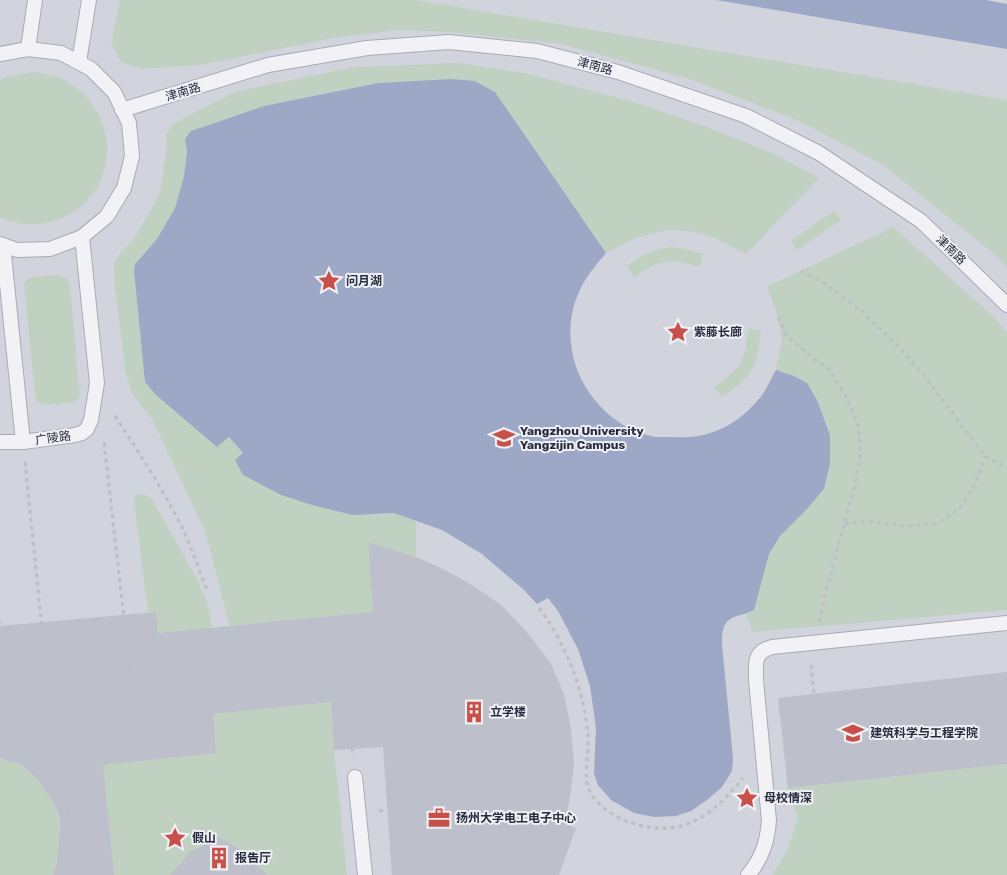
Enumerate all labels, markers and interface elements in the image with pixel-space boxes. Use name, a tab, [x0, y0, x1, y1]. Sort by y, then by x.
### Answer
street label: 津南路	[576, 55, 614, 77]
street label: 津南路	[164, 80, 202, 104]
street label: 津南路	[933, 232, 969, 268]
place icon: 问月湖	[316, 268, 342, 294]
place label: 问月湖	[346, 274, 382, 288]
place icon: 紫藤长廊	[665, 319, 691, 345]
place label: 紫藤长廊	[694, 325, 742, 339]
place label: Yangzhou University Yangzijin Campus	[520, 424, 644, 452]
school or university icon: Yangzhou University Yangzijin Campus	[491, 425, 517, 451]
street label: 广陵路	[34, 429, 72, 447]
building icon: 立学楼	[461, 699, 487, 725]
place label: 立学楼	[490, 705, 526, 719]
school or university icon: 建筑科学与工程学院	[840, 720, 866, 746]
place label: 建筑科学与工程学院	[870, 726, 978, 740]
place icon: 母校情深	[734, 785, 760, 811]
place label: 母校情深	[764, 791, 812, 805]
office icon: 扬州大学电工电子中心	[426, 805, 452, 831]
place label: 扬州大学电工电子中心	[456, 811, 576, 825]
place icon: 假山	[162, 825, 188, 851]
place label: 假山	[192, 831, 216, 845]
building icon: 报告厅	[206, 845, 232, 871]
place label: 报告厅	[235, 851, 271, 865]

